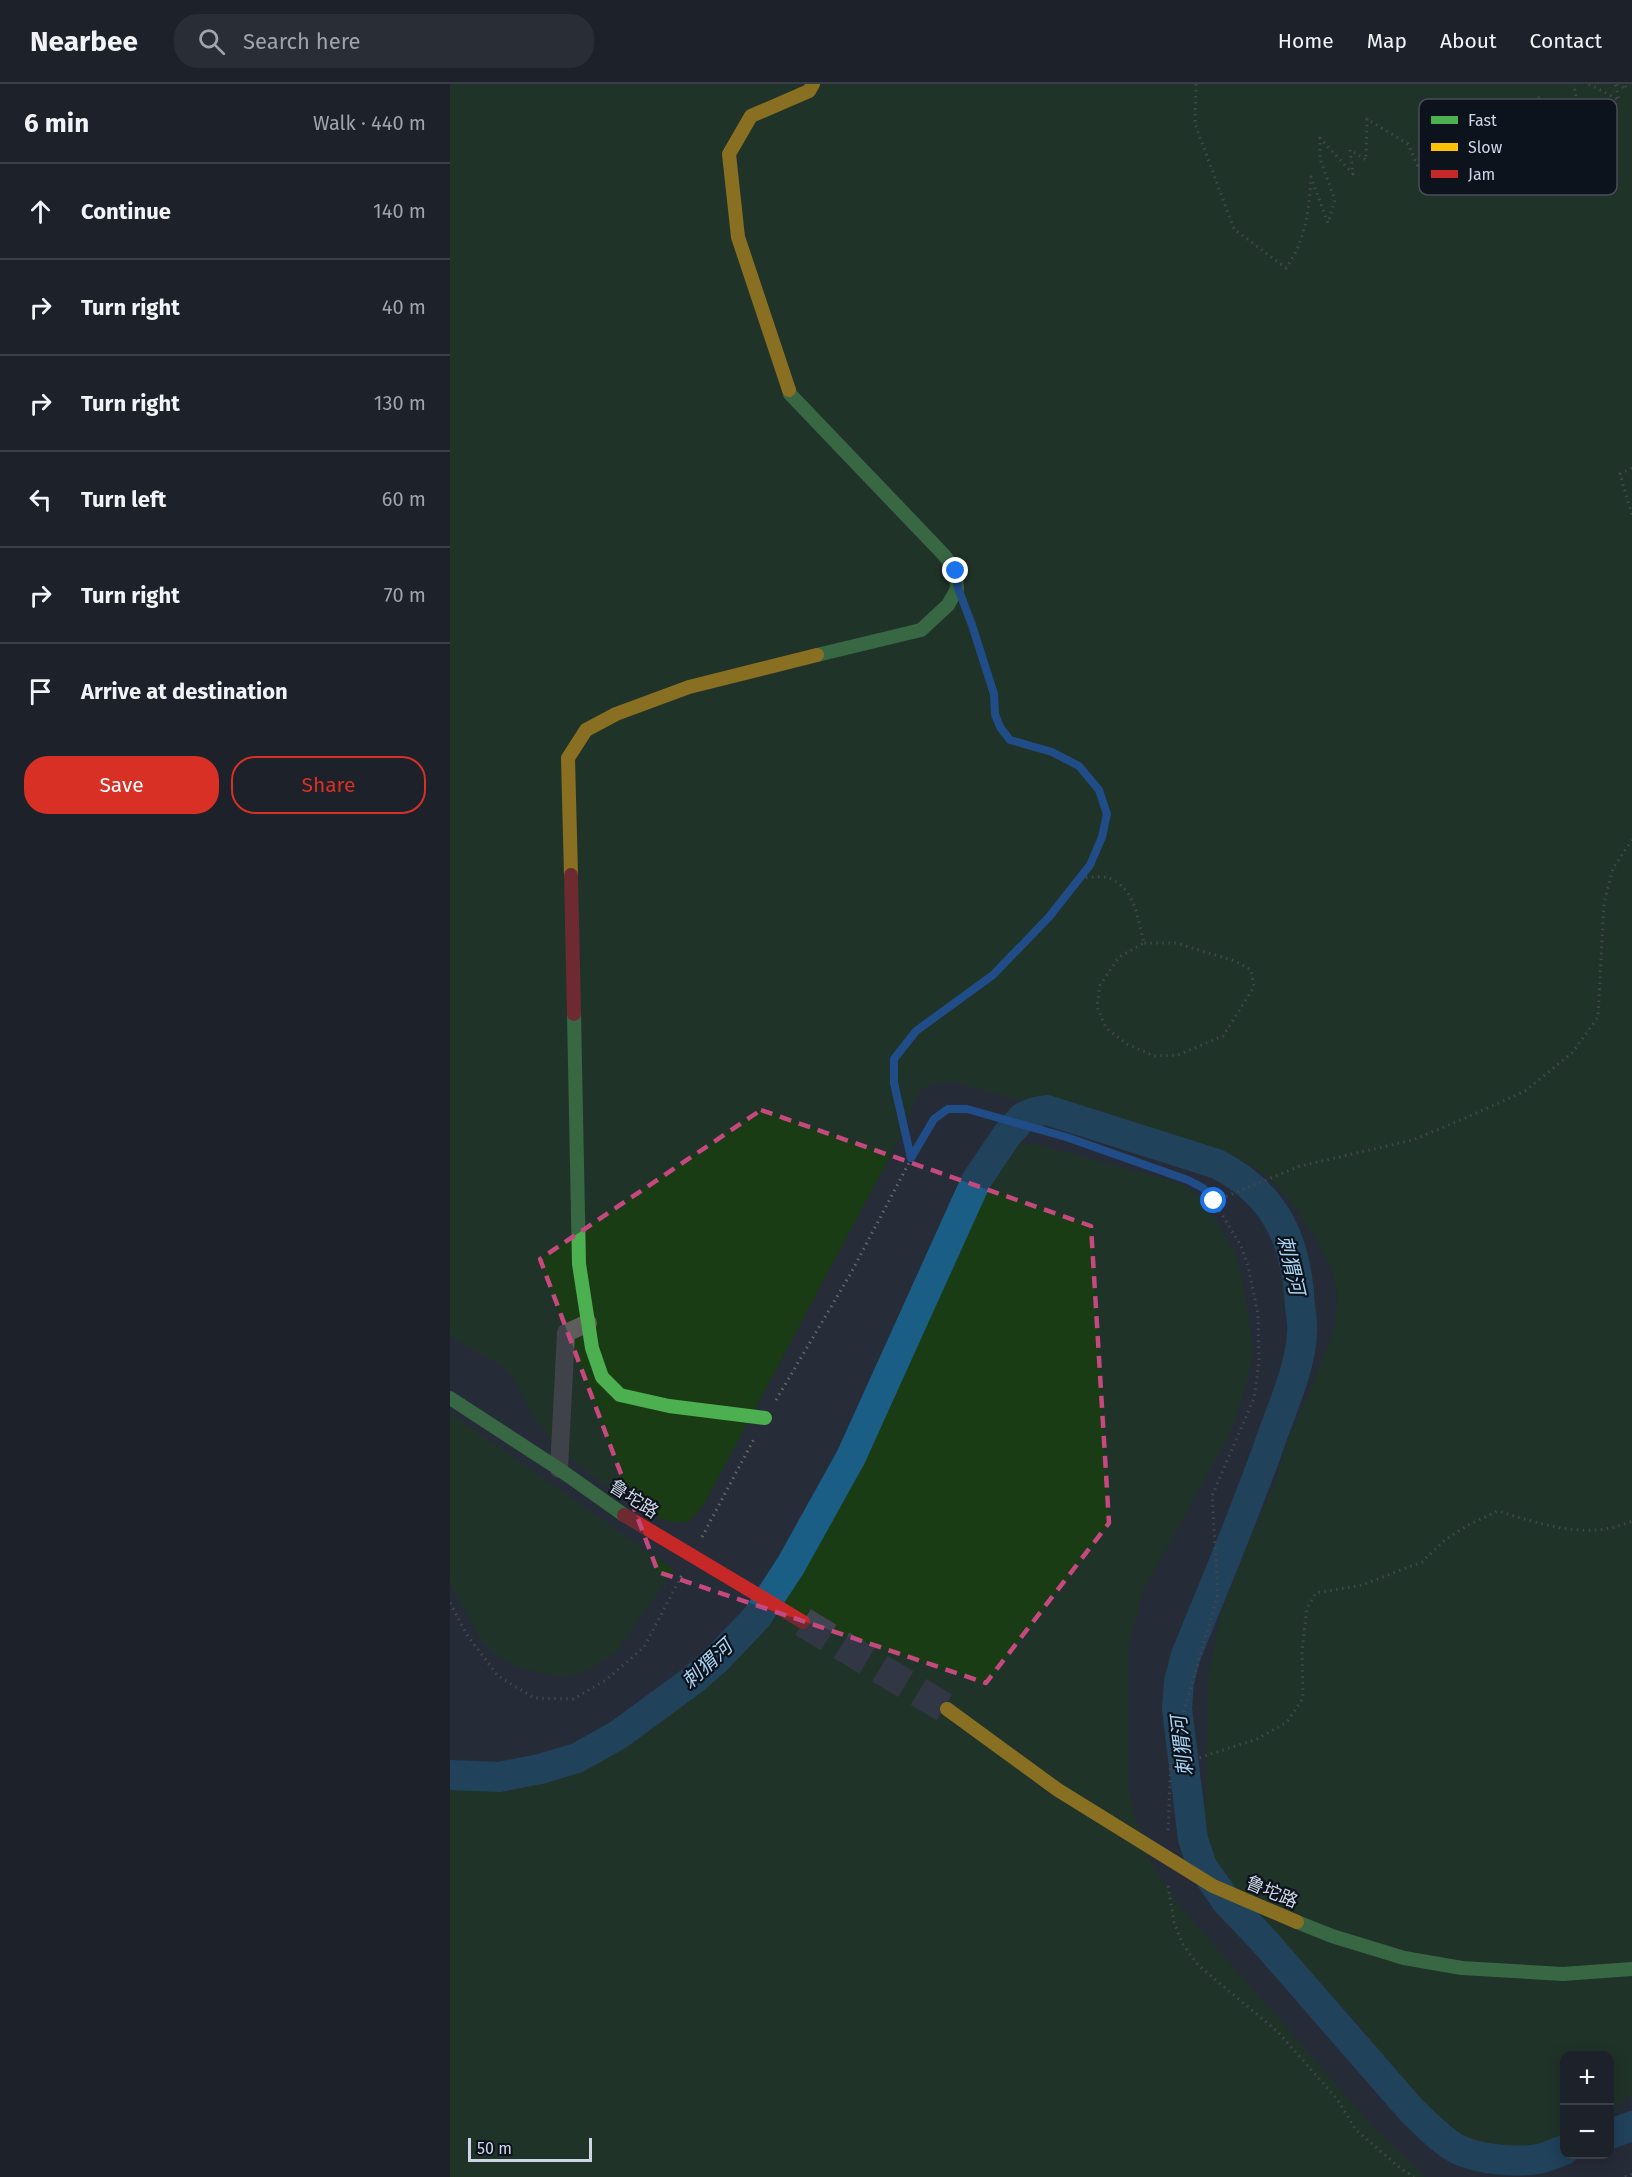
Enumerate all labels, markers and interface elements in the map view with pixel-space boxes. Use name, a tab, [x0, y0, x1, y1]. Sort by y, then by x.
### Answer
search box	[174, 14, 594, 68]
text: Nearbee	[30, 25, 138, 58]
icon: search	[195, 25, 228, 58]
text: Search here	[243, 28, 360, 55]
text: Home	[1278, 28, 1334, 54]
text: Map	[1367, 28, 1407, 54]
text: About	[1440, 28, 1497, 54]
text: Contact	[1530, 28, 1602, 54]
legend	[1419, 99, 1617, 195]
text: 6 min	[24, 108, 89, 139]
text: Walk · 440 m	[313, 111, 426, 135]
text: Fast	[1468, 111, 1497, 130]
text: Slow	[1468, 138, 1503, 157]
text: Jam	[1468, 165, 1495, 184]
icon: ahead	[24, 195, 57, 228]
text: Continue	[81, 198, 171, 225]
text: 140 m	[373, 199, 426, 223]
icon: right	[24, 291, 57, 324]
text: Turn right	[81, 294, 180, 321]
text: 40 m	[382, 295, 426, 319]
icon: right	[24, 387, 57, 420]
text: Turn right	[81, 390, 180, 417]
text: 130 m	[374, 391, 426, 415]
icon: left	[24, 483, 57, 516]
text: Turn left	[81, 486, 166, 513]
text: 60 m	[382, 487, 426, 511]
route end	[942, 557, 968, 583]
icon: right	[24, 579, 57, 612]
text: Turn right	[81, 582, 180, 609]
text: 70 m	[384, 583, 426, 607]
icon: arrive	[24, 675, 57, 708]
text: Arrive at destination	[81, 678, 288, 705]
button: Save	[24, 756, 219, 814]
button: Share	[231, 756, 426, 814]
route start	[1200, 1187, 1226, 1213]
water label: 刺猬河	[1273, 1233, 1310, 1301]
street label: 鲁坨路	[605, 1475, 663, 1523]
water label: 刺猬河	[677, 1632, 740, 1693]
water label: 刺猬河	[1166, 1711, 1198, 1777]
street label: 鲁坨路	[1243, 1871, 1301, 1913]
map controls	[1560, 2051, 1614, 2159]
button: +	[1560, 2051, 1614, 2105]
button: −	[1560, 2105, 1614, 2159]
scale bar	[468, 2135, 592, 2162]
text: 50 m	[477, 2139, 512, 2158]

